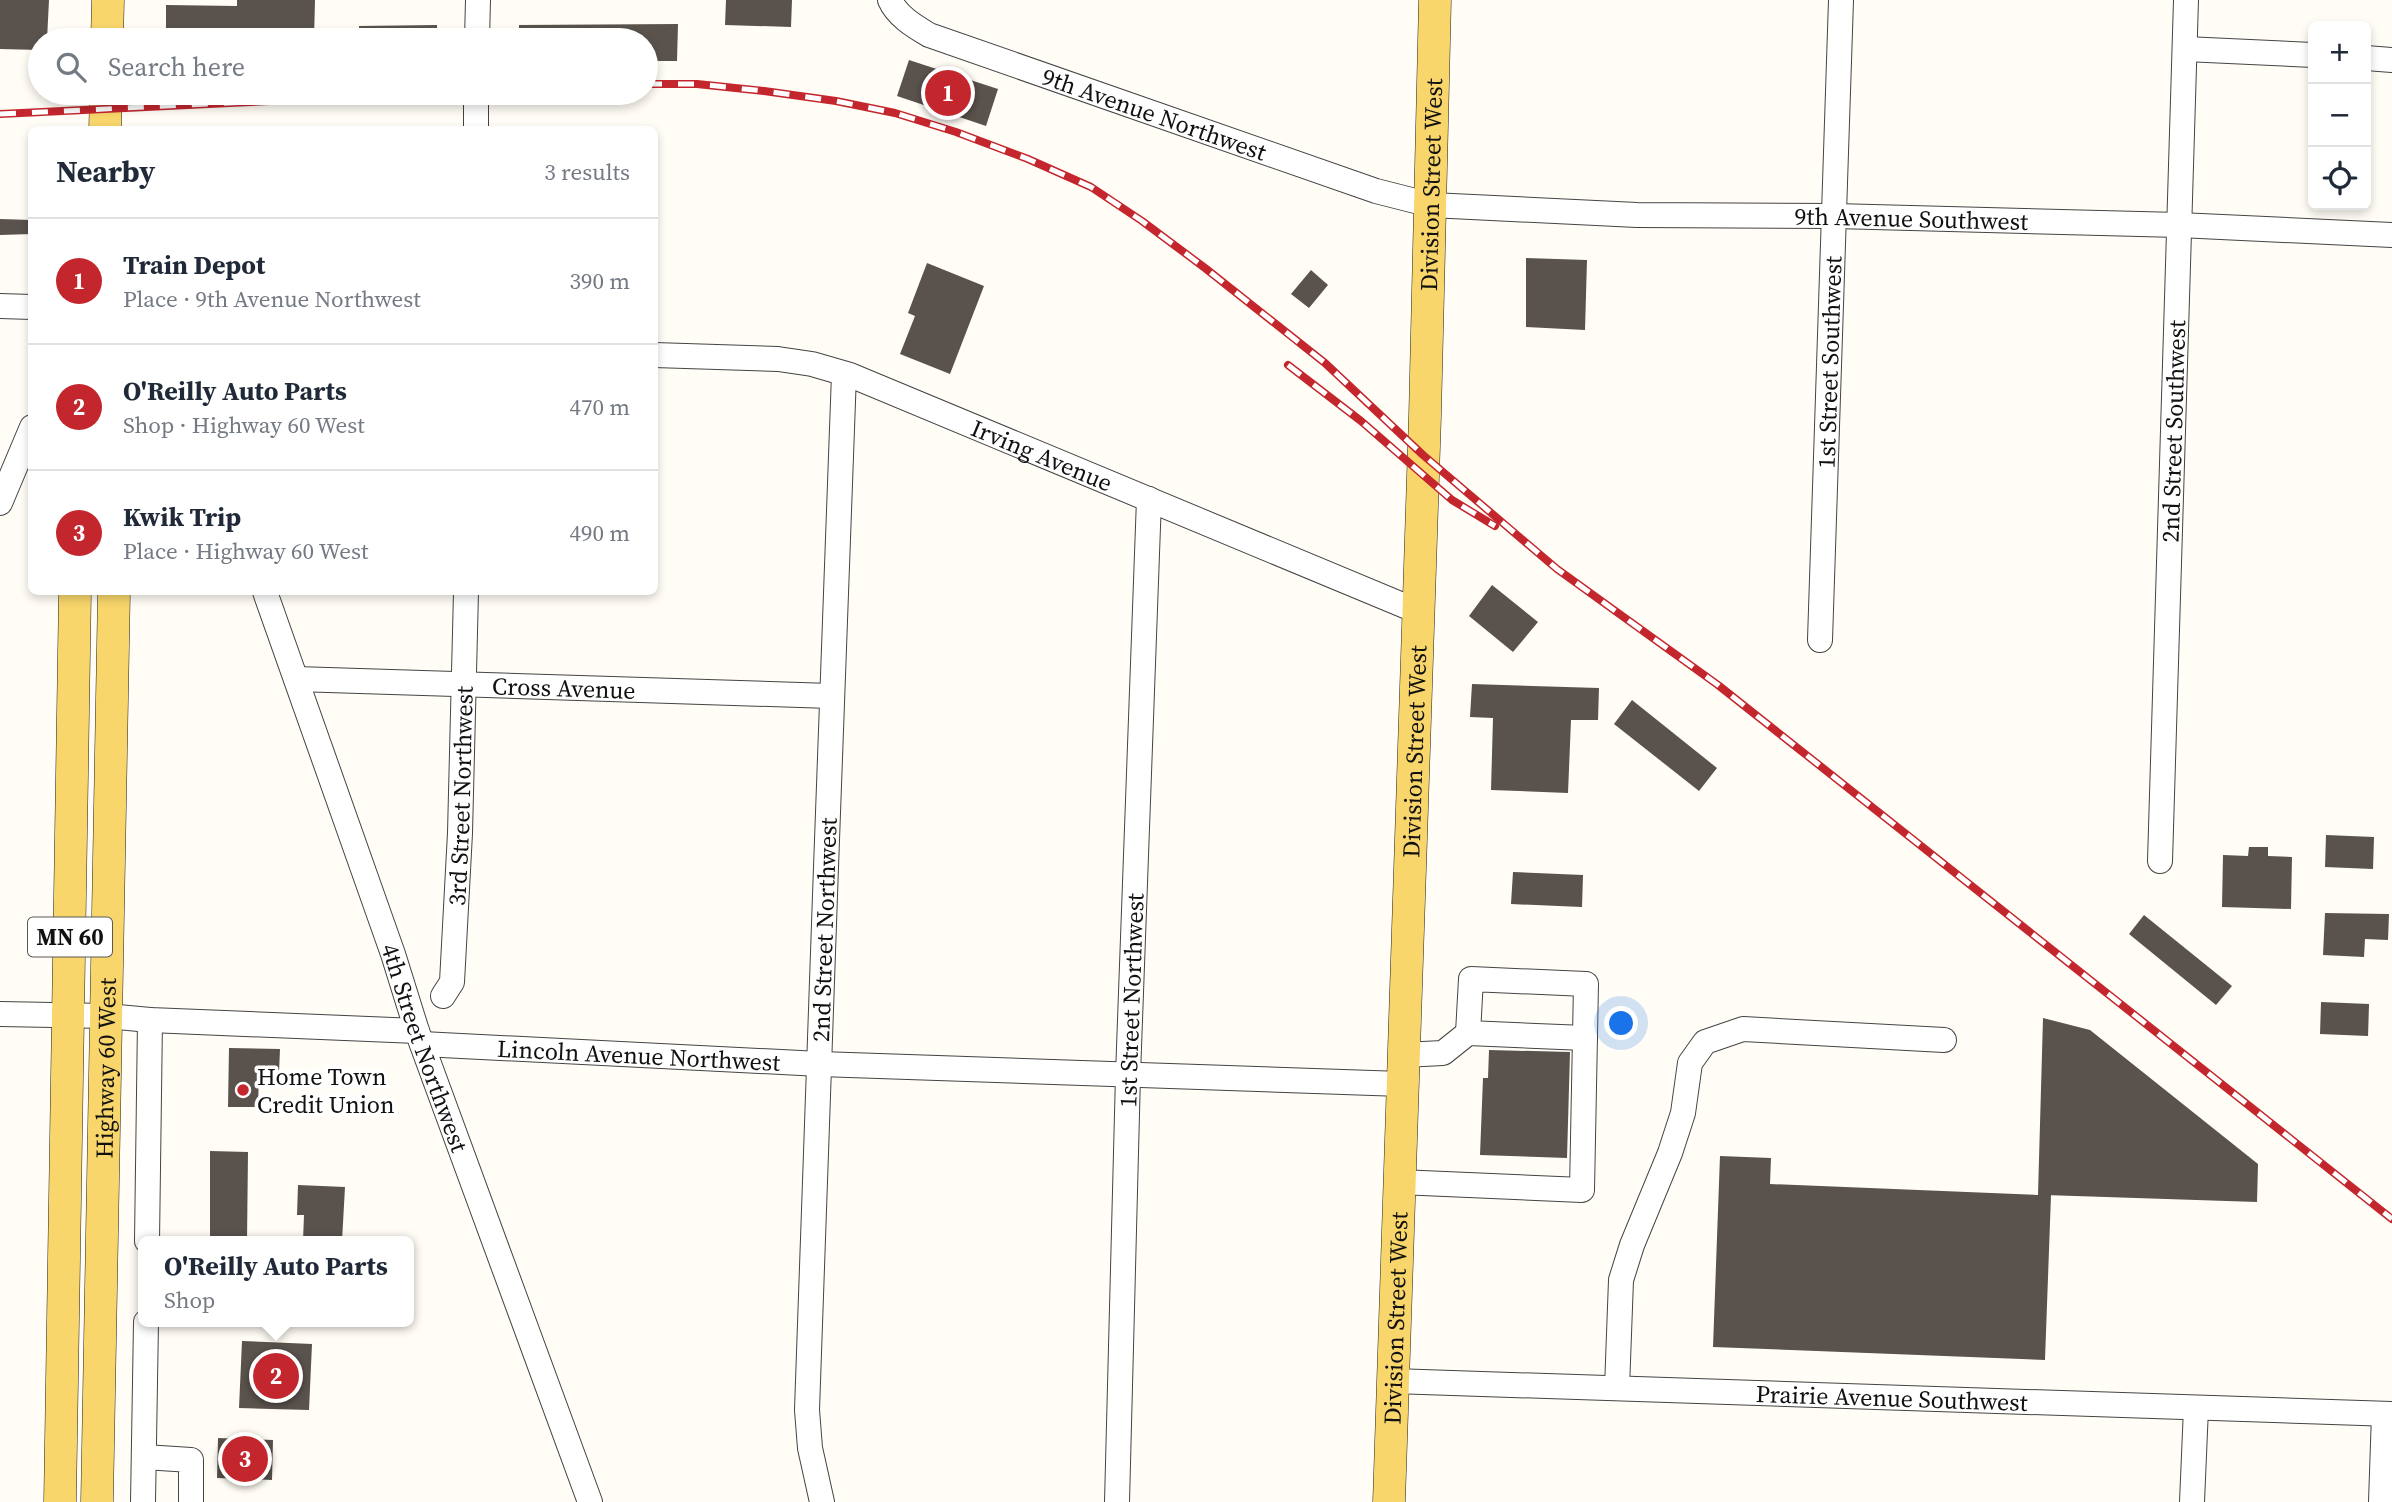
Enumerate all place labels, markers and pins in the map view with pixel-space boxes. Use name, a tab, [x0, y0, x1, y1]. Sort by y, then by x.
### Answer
pin: 1	[925, 67, 971, 119]
place label: Home Town Credit Union	[257, 1060, 395, 1121]
marker: Home Town Credit Union	[235, 1082, 251, 1098]
pin: 2	[253, 1350, 299, 1402]
pin: 3	[222, 1433, 268, 1485]

